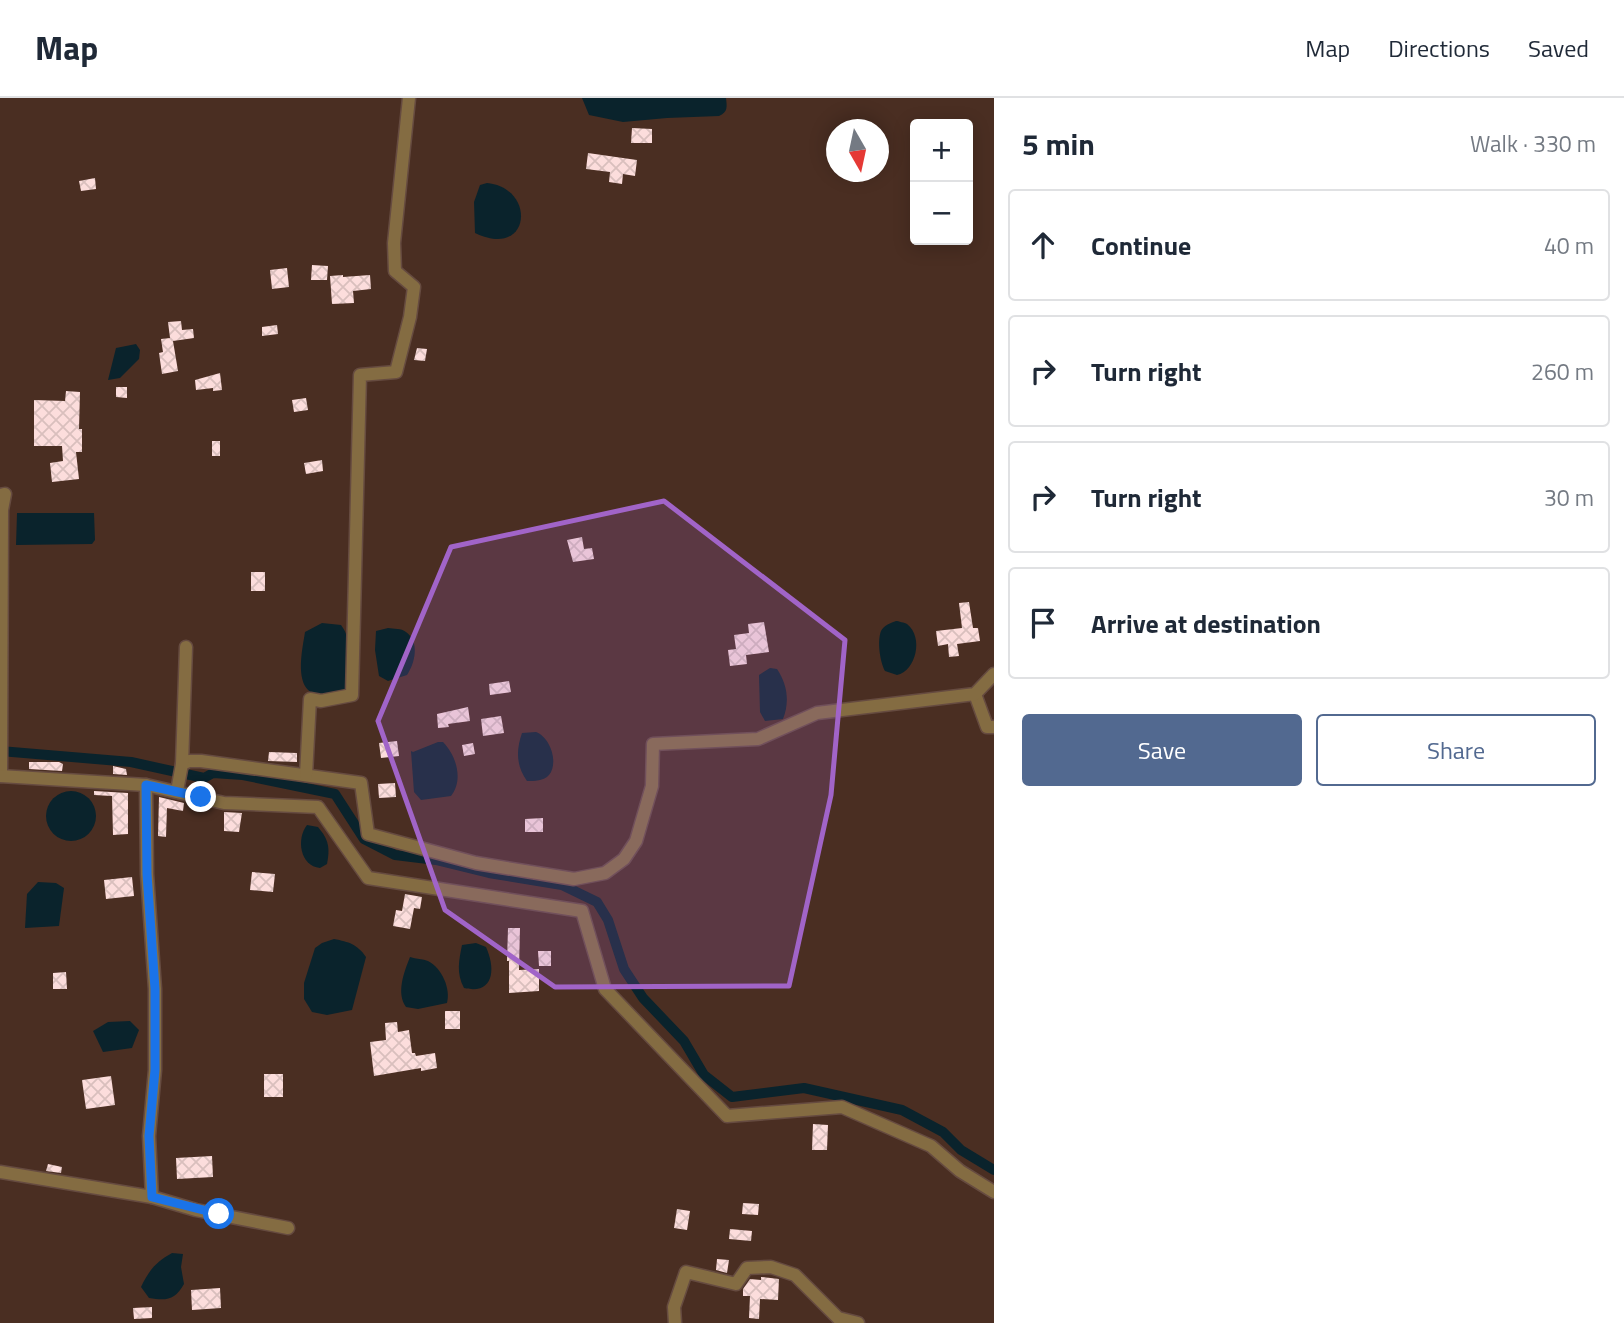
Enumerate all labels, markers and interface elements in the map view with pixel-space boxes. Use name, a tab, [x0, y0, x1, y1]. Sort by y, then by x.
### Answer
text: Map	[35, 23, 98, 73]
text: Map	[1305, 30, 1350, 66]
text: Directions	[1388, 30, 1490, 66]
text: Saved	[1528, 30, 1589, 66]
north arrow	[826, 119, 889, 182]
map controls	[910, 119, 973, 245]
button: +	[910, 119, 973, 182]
text: 5 min	[1022, 121, 1095, 167]
text: Walk · 330 m	[1470, 126, 1596, 161]
button: −	[910, 182, 973, 245]
icon: ahead	[1024, 226, 1062, 264]
text: Continue	[1091, 226, 1191, 265]
text: 40 m	[1544, 228, 1594, 263]
icon: right	[1024, 352, 1062, 390]
text: Turn right	[1091, 352, 1202, 391]
text: 260 m	[1531, 354, 1594, 389]
icon: right	[1024, 478, 1062, 516]
text: Turn right	[1091, 478, 1202, 517]
text: 30 m	[1544, 480, 1594, 515]
icon: arrive	[1024, 604, 1062, 642]
text: Arrive at destination	[1091, 604, 1321, 643]
button: Save	[1022, 714, 1302, 786]
button: Share	[1316, 714, 1596, 786]
route end	[185, 781, 216, 812]
route start	[203, 1198, 234, 1229]

